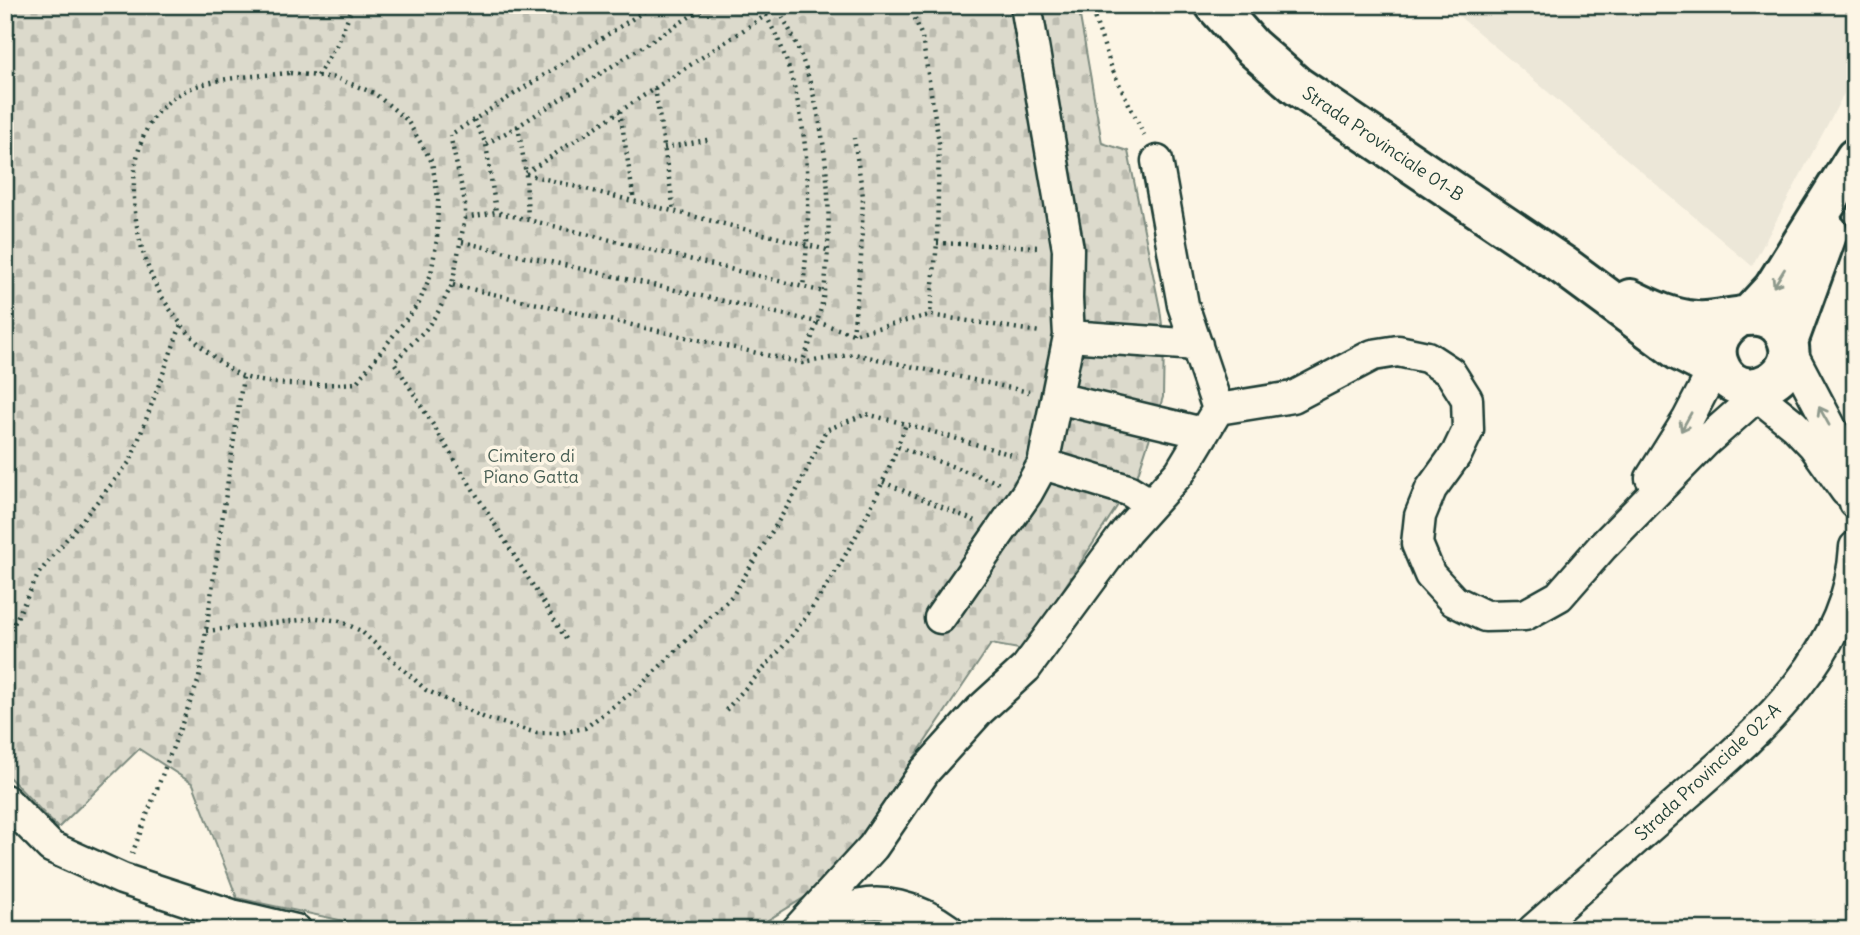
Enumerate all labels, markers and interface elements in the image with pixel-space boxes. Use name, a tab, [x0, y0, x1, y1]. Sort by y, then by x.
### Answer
street label: Strada Provinciale 01-B	[1298, 81, 1468, 206]
one-way arrow	[1772, 268, 1787, 287]
one-way arrow	[1817, 407, 1831, 427]
one-way arrow	[1679, 411, 1692, 432]
park label: Cimitero di Piano Gatta	[483, 444, 579, 488]
street label: Strada Provinciale 02-A	[1630, 698, 1785, 845]

